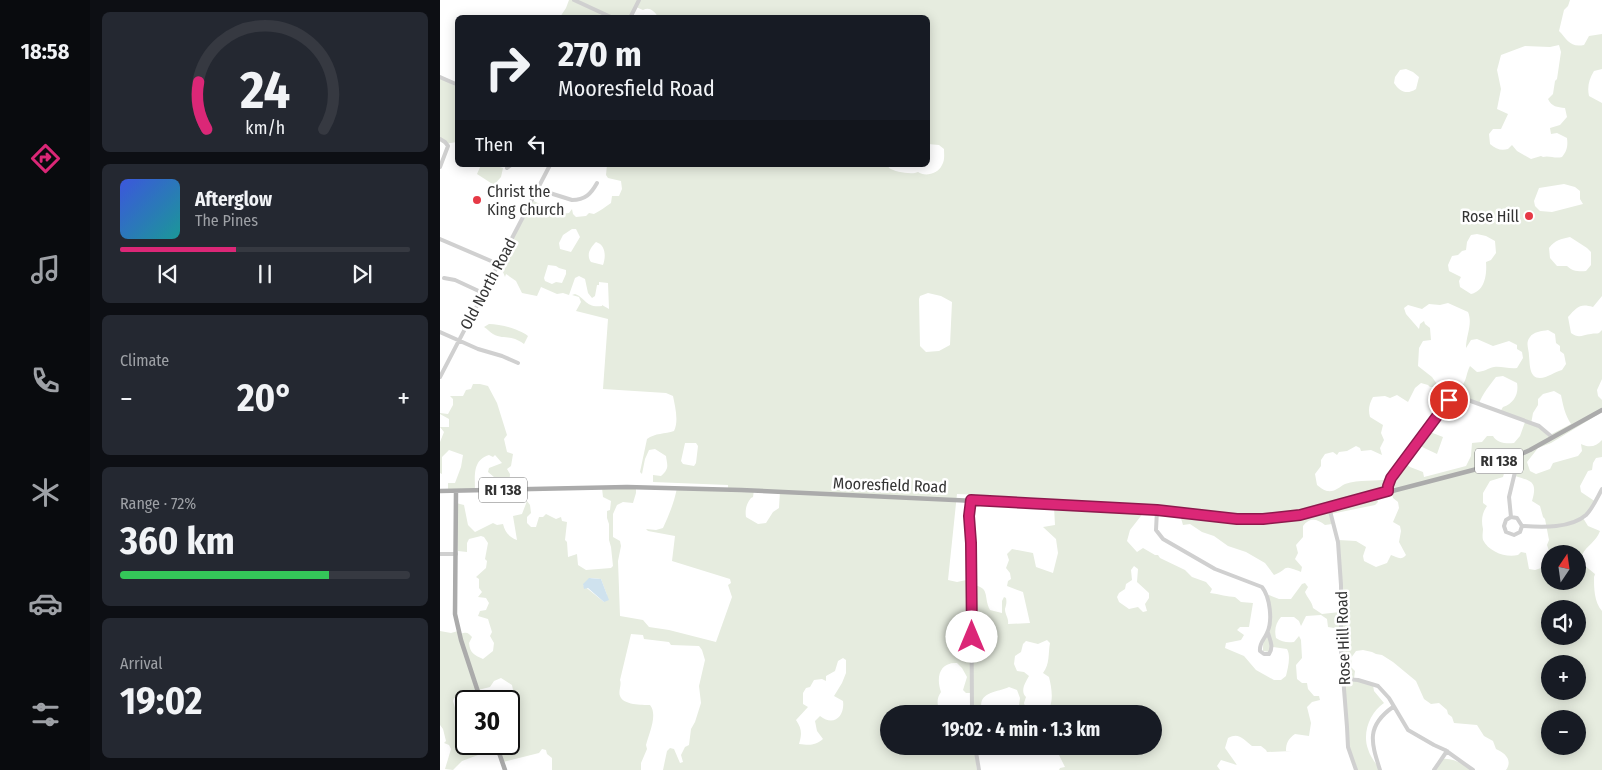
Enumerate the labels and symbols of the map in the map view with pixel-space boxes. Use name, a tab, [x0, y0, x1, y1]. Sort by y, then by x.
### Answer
place label: Christ the King Church	[487, 182, 564, 219]
marker: Christ the King Church	[471, 194, 483, 206]
place label: Rose Hill	[1461, 207, 1519, 226]
marker: Rose Hill	[1523, 210, 1535, 222]
street label: Old North Road	[456, 235, 520, 333]
pin	[1428, 379, 1470, 421]
road number: RI 138	[1475, 448, 1523, 474]
street label: Mooresfield Road	[833, 474, 947, 496]
road number: RI 138	[479, 478, 527, 502]
north arrow	[1541, 545, 1586, 590]
street label: Rose Hill Road	[1332, 590, 1354, 686]
position arrow	[945, 610, 997, 662]
speed limit sign: 30	[455, 690, 520, 755]

